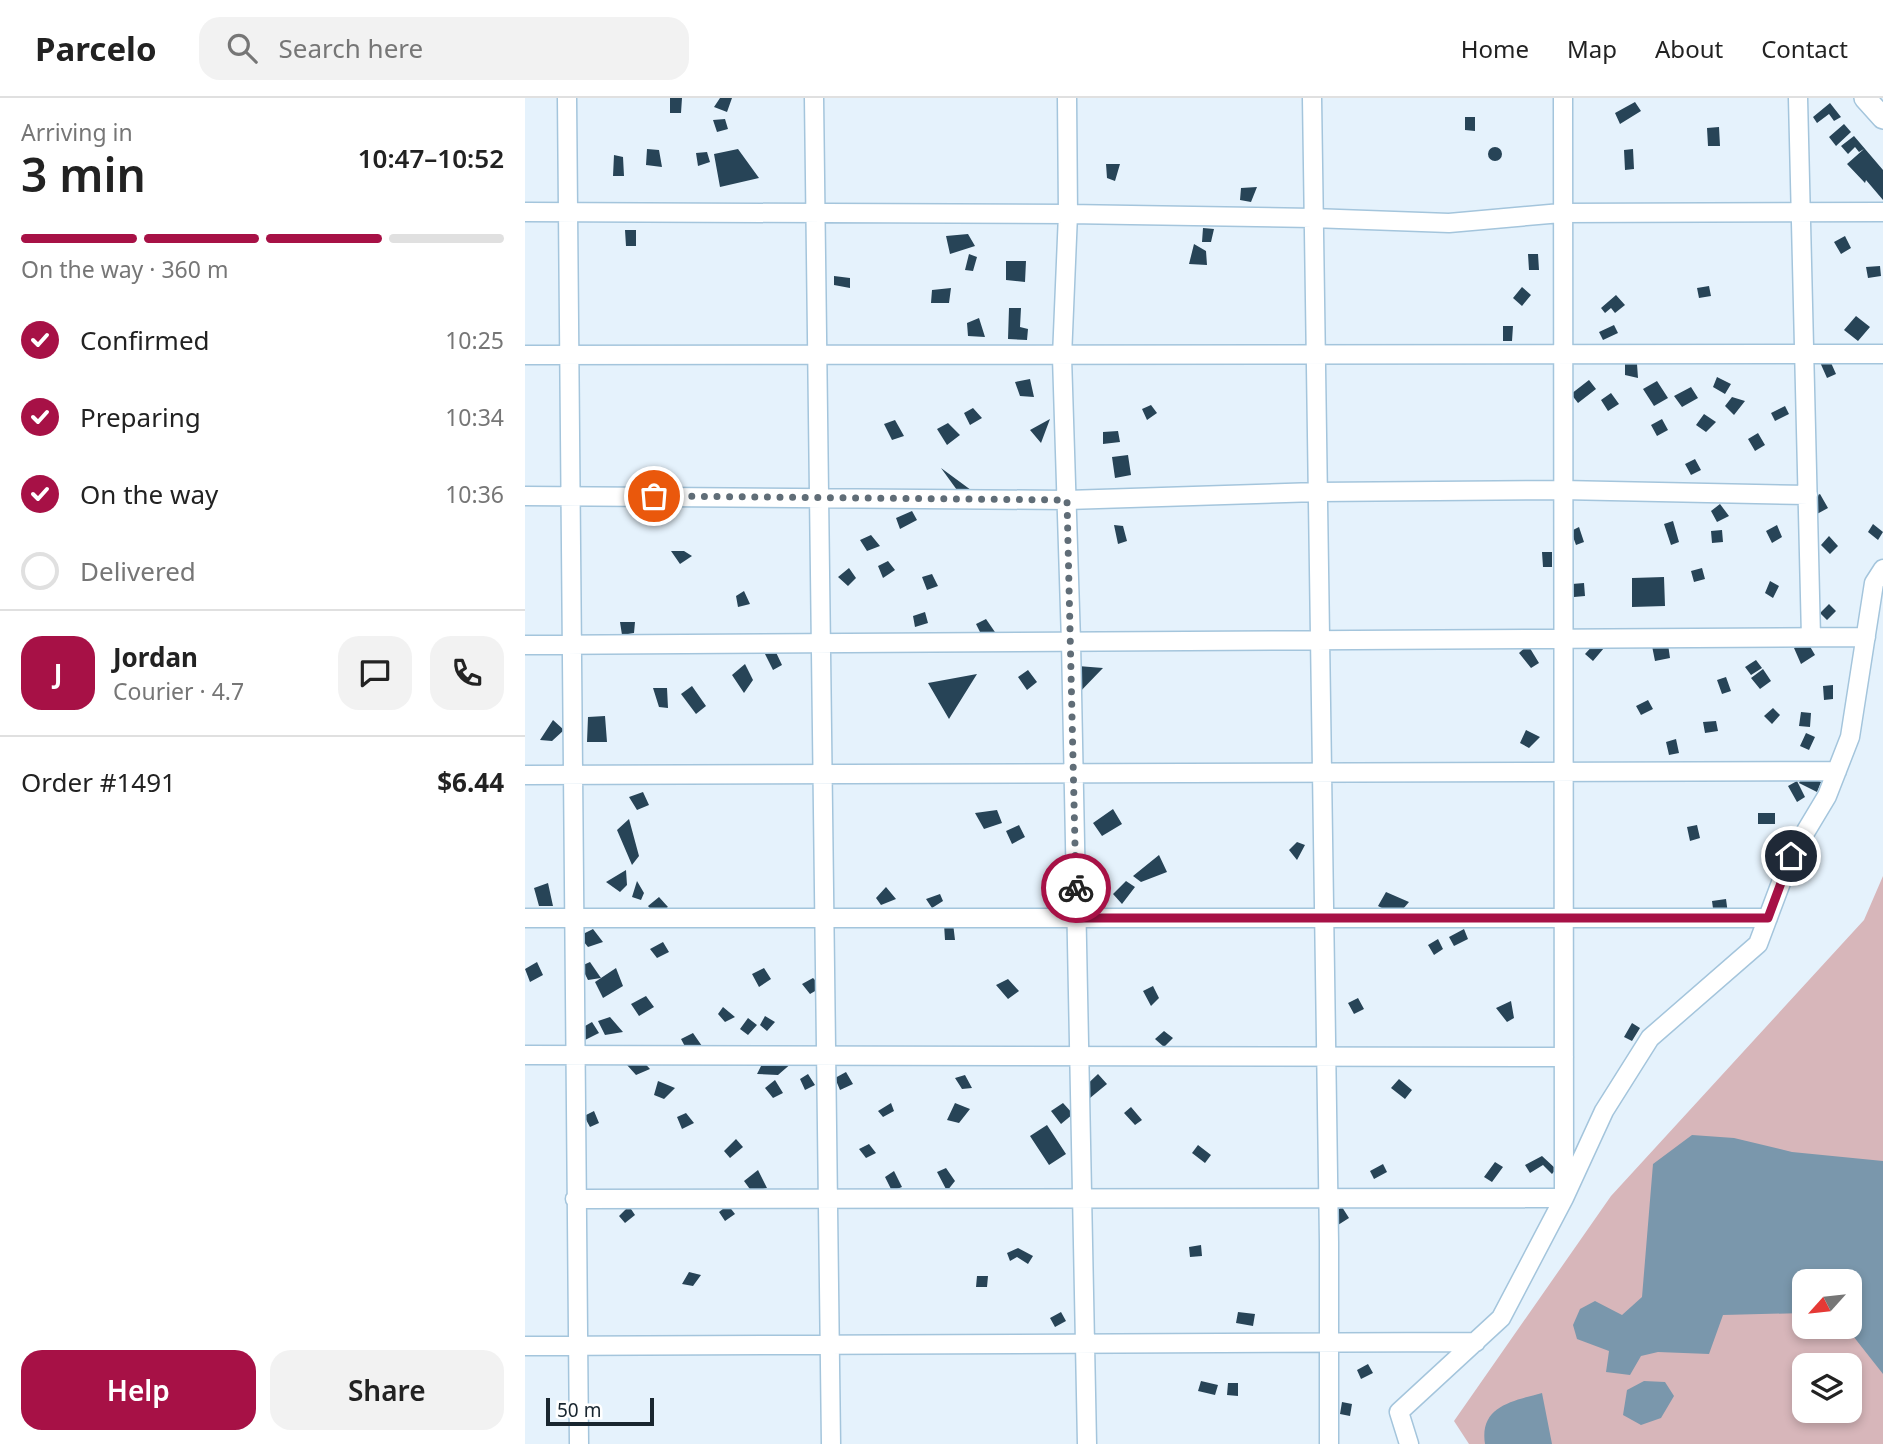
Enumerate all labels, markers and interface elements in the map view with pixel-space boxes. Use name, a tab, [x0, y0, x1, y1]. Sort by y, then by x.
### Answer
search box	[199, 17, 689, 80]
text: Parcelo	[35, 26, 157, 71]
icon: search	[223, 29, 261, 67]
text: Search here	[279, 30, 423, 66]
text: Home	[1461, 32, 1529, 65]
text: Map	[1567, 32, 1617, 65]
text: About	[1655, 32, 1723, 65]
text: Contact	[1761, 32, 1848, 65]
text: Arriving in	[21, 116, 133, 148]
text: 10:47–10:52	[358, 140, 504, 176]
text: 3 min	[21, 143, 146, 205]
text: On the way · 360 m	[21, 253, 228, 285]
icon: check	[21, 321, 59, 359]
text: Confirmed	[80, 322, 210, 358]
text: 10:25	[445, 324, 504, 356]
icon: check	[21, 398, 59, 436]
text: Preparing	[80, 399, 201, 435]
text: 10:34	[445, 401, 504, 433]
pin	[624, 466, 684, 526]
icon: check	[21, 475, 59, 513]
text: On the way	[80, 476, 218, 512]
icon: bag	[635, 477, 673, 515]
text: 10:36	[445, 478, 504, 510]
text: Delivered	[80, 553, 196, 589]
button: chat	[338, 636, 412, 710]
button: phone	[430, 636, 504, 710]
text: Jordan	[113, 639, 198, 675]
text: J	[54, 655, 62, 691]
text: Courier · 4.7	[113, 675, 244, 707]
text: Order #1491	[21, 764, 176, 800]
text: $6.44	[437, 764, 504, 800]
pin	[1761, 826, 1821, 886]
icon: home	[1772, 837, 1810, 875]
courier	[1041, 853, 1111, 923]
icon: bike	[1057, 869, 1095, 907]
north arrow	[1792, 1269, 1862, 1339]
map controls	[1792, 1269, 1862, 1423]
button: Help	[21, 1350, 256, 1430]
button: Share	[270, 1350, 504, 1430]
button: layers	[1792, 1353, 1862, 1423]
scale bar	[546, 1395, 655, 1427]
text: 50 m	[557, 1397, 601, 1423]

